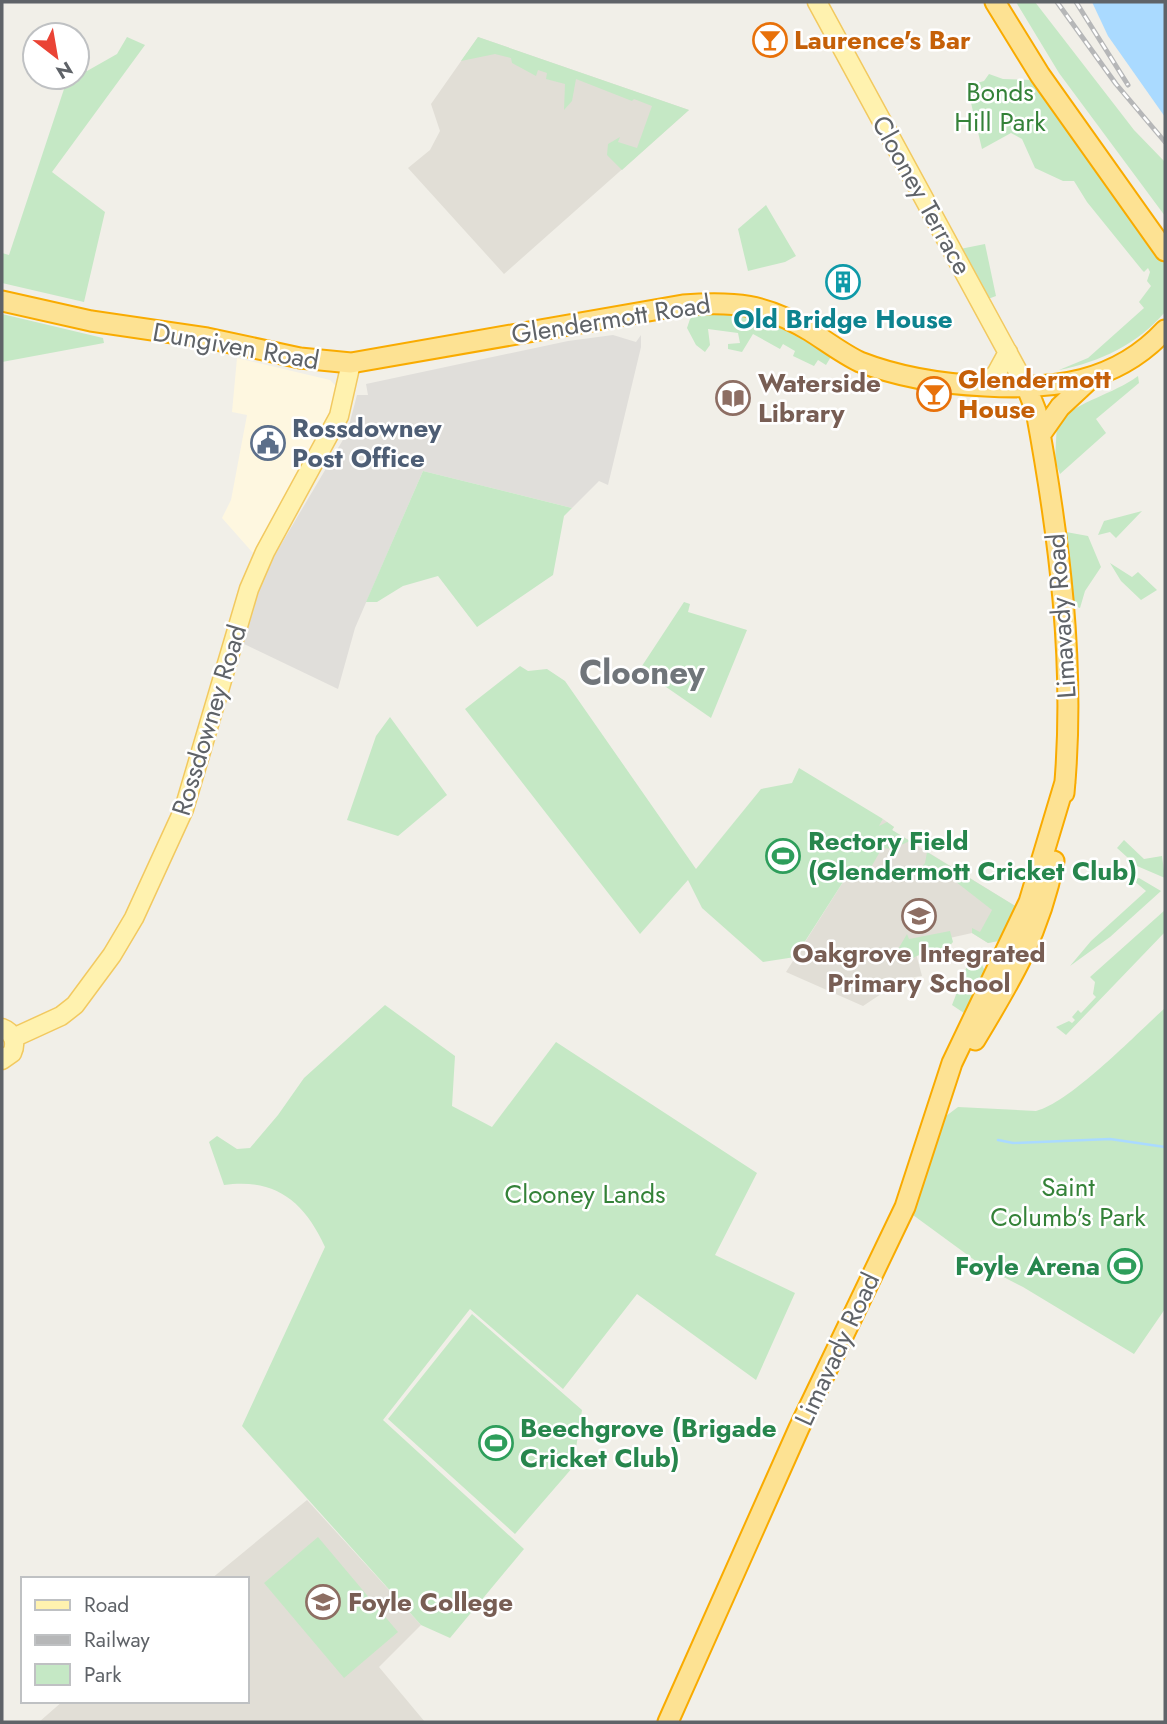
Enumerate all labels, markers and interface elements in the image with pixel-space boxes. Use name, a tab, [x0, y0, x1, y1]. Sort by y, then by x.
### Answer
north arrow	[21, 21, 91, 91]
bar icon: Laurence's Bar	[751, 21, 789, 59]
place label: Laurence's Bar	[794, 21, 971, 59]
text: N	[51, 55, 78, 86]
park label: Bonds Hill Park	[954, 73, 1046, 141]
street label: Clooney Terrace	[862, 108, 982, 282]
building icon: Old Bridge House	[824, 263, 862, 301]
street label: Glendermott Road	[509, 285, 713, 353]
place label: Old Bridge House	[733, 300, 953, 338]
street label: Dungiven Road	[150, 313, 322, 379]
place label: Glendermott House	[958, 360, 1112, 428]
place label: Waterside Library	[758, 364, 881, 432]
bar icon: Glendermott House	[915, 375, 953, 413]
library icon: Waterside Library	[714, 379, 752, 417]
place label: Rossdowney Post Office	[292, 409, 442, 477]
public building icon: Rossdowney Post Office	[249, 424, 287, 462]
street label: Limavady Road	[1036, 532, 1086, 700]
street label: Rossdowney Road	[162, 620, 256, 820]
district label: Clooney	[579, 649, 706, 696]
place label: Rectory Field (Glendermott Cricket Club)	[808, 822, 1137, 890]
sports icon: Rectory Field (Glendermott Cricket Club)	[764, 837, 802, 875]
school or university icon: Oakgrove Integrated Primary School	[900, 897, 938, 935]
place label: Oakgrove Integrated Primary School	[792, 934, 1046, 1002]
park label: Saint Columb's Park	[990, 1168, 1146, 1236]
park label: Clooney Lands	[504, 1175, 666, 1213]
place label: Foyle Arena	[955, 1247, 1100, 1285]
sports icon: Foyle Arena	[1106, 1247, 1144, 1285]
street label: Limavady Road	[785, 1266, 889, 1432]
place label: Beechgrove (Brigade Cricket Club)	[520, 1409, 777, 1477]
sports icon: Beechgrove (Brigade Cricket Club)	[477, 1424, 515, 1462]
legend	[21, 1577, 248, 1703]
school or university icon: Foyle College	[304, 1583, 342, 1621]
place label: Foyle College	[348, 1583, 513, 1621]
text: Road	[84, 1590, 129, 1620]
text: Railway	[84, 1625, 150, 1655]
text: Park	[84, 1660, 122, 1690]

